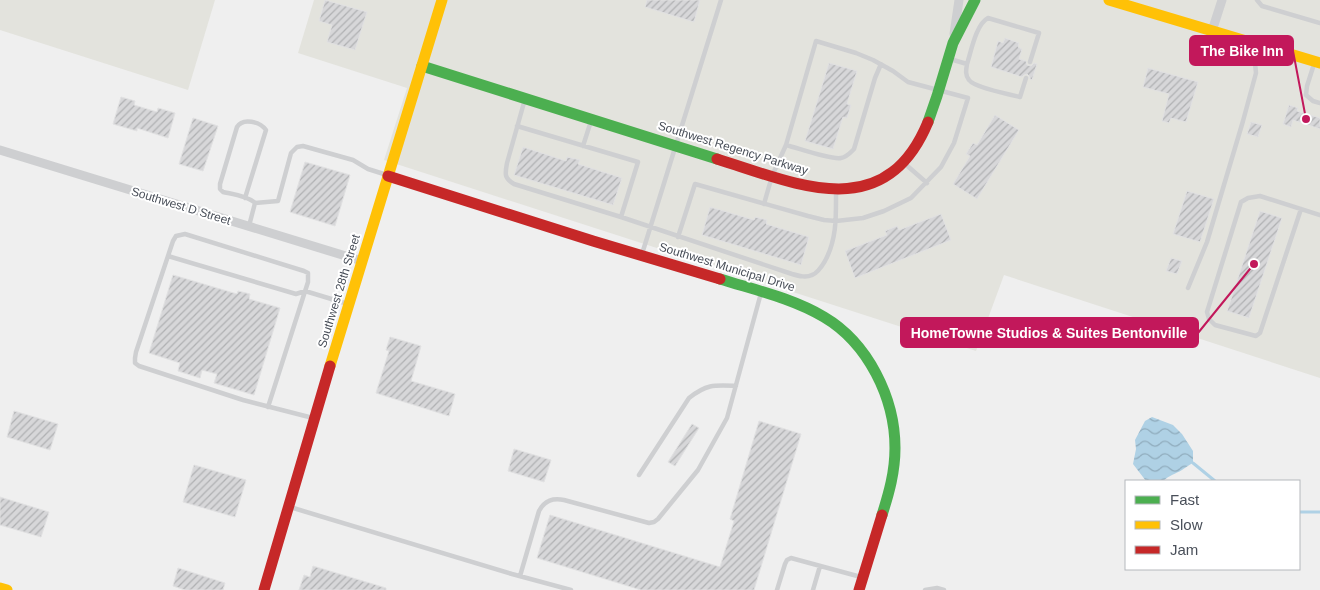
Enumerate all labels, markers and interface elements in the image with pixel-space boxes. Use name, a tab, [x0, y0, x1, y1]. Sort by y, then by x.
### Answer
callout: The Bike Inn	[1190, 36, 1293, 65]
text: The Bike Inn	[1200, 43, 1284, 59]
street label: Southwest Regency Parkway	[656, 118, 810, 178]
street label: Southwest D Street	[130, 184, 233, 228]
street label: Southwest 28th Street	[315, 232, 363, 350]
street label: Southwest Municipal Drive	[657, 240, 797, 294]
callout: HomeTowne Studios & Suites Bentonville	[901, 318, 1198, 347]
text: HomeTowne Studios & Suites Bentonville	[911, 325, 1188, 341]
legend	[1125, 480, 1300, 570]
text: Fast	[1170, 491, 1200, 508]
text: Slow	[1170, 516, 1203, 533]
text: Jam	[1170, 541, 1198, 558]

